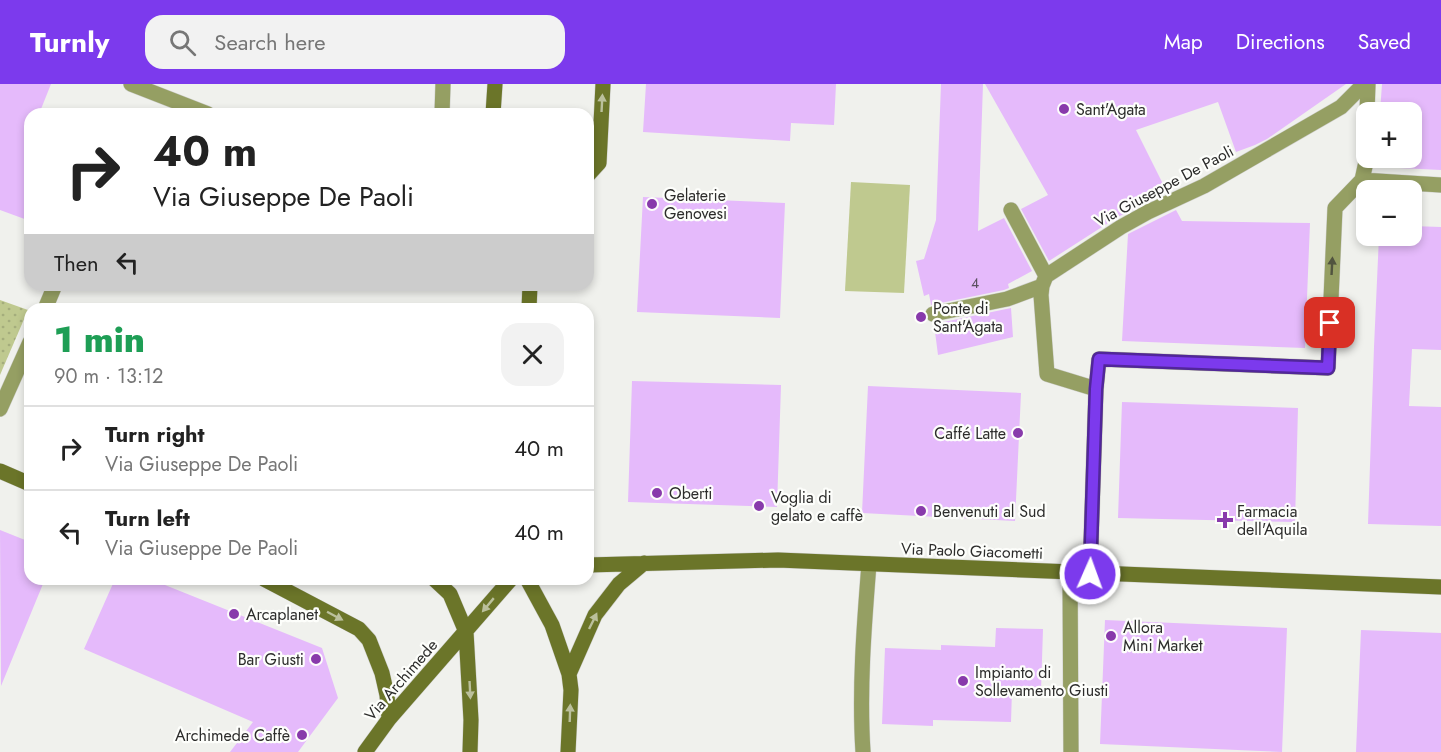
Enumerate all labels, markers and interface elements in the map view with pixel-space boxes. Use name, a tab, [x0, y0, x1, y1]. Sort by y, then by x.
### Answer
search box	[145, 15, 565, 69]
text: Turnly	[30, 22, 109, 63]
icon: search	[166, 26, 199, 59]
text: Search here	[214, 26, 326, 58]
text: Map	[1164, 27, 1203, 57]
text: Directions	[1236, 27, 1325, 57]
text: Saved	[1358, 27, 1411, 57]
one-way arrow	[597, 93, 606, 112]
place label: Sant'Agata	[1076, 98, 1146, 121]
marker: Sant'Agata	[1057, 102, 1071, 116]
map controls	[1356, 102, 1422, 246]
button: +	[1356, 102, 1422, 168]
text: 40 m	[153, 121, 257, 182]
icon: right	[54, 132, 132, 210]
street label: Via Giuseppe De Paoli	[1090, 140, 1238, 232]
text: Via Giuseppe De Paoli	[153, 177, 414, 216]
button: −	[1356, 180, 1422, 246]
place label: Gelaterie Genovesi	[664, 184, 727, 225]
marker: Gelaterie Genovesi	[645, 197, 659, 211]
icon: left	[111, 246, 144, 279]
text: Then	[54, 247, 99, 279]
one-way arrow	[1328, 257, 1337, 276]
house number: 4	[971, 273, 979, 293]
place label: Ponte di Sant'Agata	[933, 297, 1003, 338]
pin	[1304, 297, 1355, 348]
icon: arrive	[1313, 306, 1346, 339]
marker: Ponte di Sant'Agata	[914, 310, 928, 324]
text: 1 min	[54, 313, 145, 365]
button: close	[501, 323, 564, 386]
text: 90 m · 13:12	[54, 362, 163, 391]
text: Turn right	[105, 418, 205, 450]
place label: Caffé Latte	[934, 422, 1006, 445]
marker: Caffé Latte	[1011, 426, 1025, 440]
icon: right	[54, 432, 87, 465]
text: 40 m	[514, 432, 564, 464]
text: Via Giuseppe De Paoli	[105, 450, 298, 479]
place label: Oberti	[669, 482, 713, 505]
marker: Oberti	[650, 486, 664, 500]
place label: Voglia di gelato e caffè	[771, 486, 863, 527]
marker: Voglia di gelato e caffè	[752, 499, 766, 513]
place label: Benvenuti al Sud	[933, 500, 1046, 523]
place label: Farmacia dell'Aquila	[1237, 500, 1308, 541]
text: Turn left	[105, 502, 190, 534]
marker: Benvenuti al Sud	[914, 504, 928, 518]
marker: Farmacia dell'Aquila	[1218, 513, 1232, 527]
icon: left	[54, 516, 87, 549]
text: 40 m	[514, 516, 564, 548]
text: Via Giuseppe De Paoli	[105, 534, 298, 563]
street label: Via Paolo Giacometti	[900, 537, 1044, 565]
position arrow	[1058, 542, 1122, 606]
one-way arrow	[482, 597, 495, 613]
place label: Arcaplanet	[246, 603, 318, 626]
marker: Arcaplanet	[227, 607, 241, 621]
one-way arrow	[326, 611, 343, 621]
one-way arrow	[588, 612, 598, 629]
place label: Allora Mini Market	[1123, 616, 1203, 657]
marker: Allora Mini Market	[1104, 629, 1118, 643]
street label: Via Archimede	[359, 634, 443, 726]
place label: Bar Giusti	[238, 648, 304, 671]
marker: Bar Giusti	[309, 652, 323, 666]
place label: Impianto di Sollevamento Giusti	[975, 661, 1109, 702]
marker: Impianto di Sollevamento Giusti	[956, 674, 970, 688]
one-way arrow	[465, 681, 474, 700]
one-way arrow	[565, 704, 574, 723]
place label: Archimede Caffè	[175, 724, 290, 747]
marker: Archimede Caffè	[295, 728, 309, 742]

